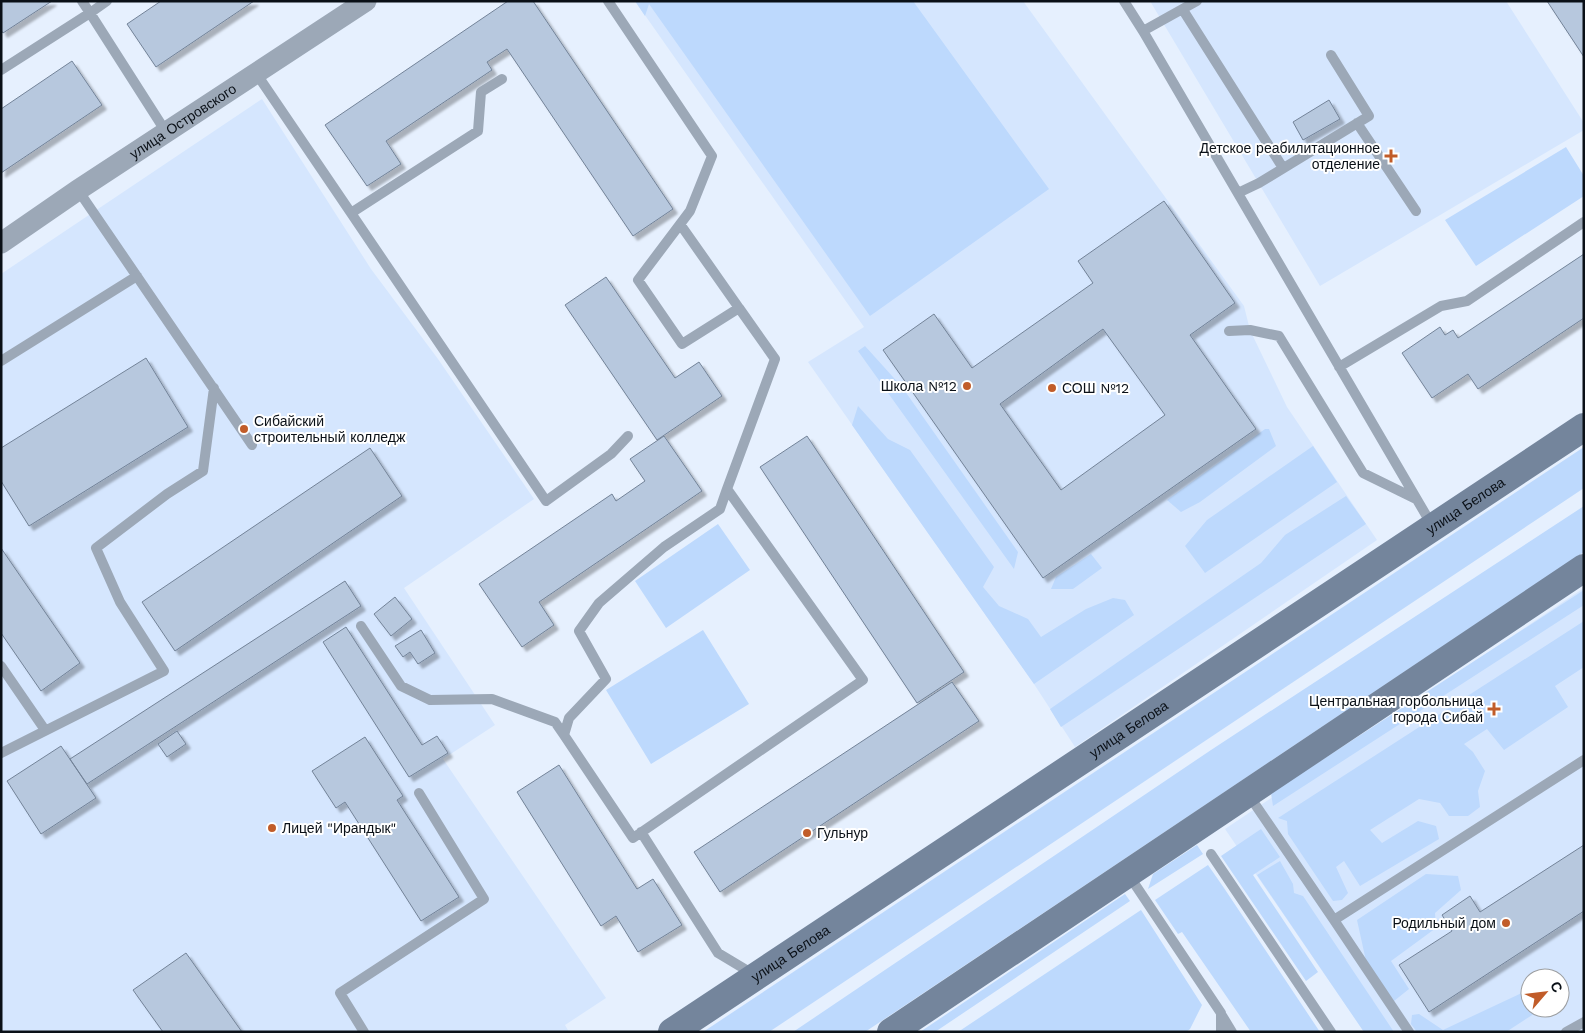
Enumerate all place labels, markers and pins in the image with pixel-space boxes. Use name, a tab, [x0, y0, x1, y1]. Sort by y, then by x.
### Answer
place label: Детское реабилитационное отделение	[1199, 140, 1380, 172]
marker: Детское реабилитационное отделение	[1384, 149, 1398, 163]
place label: Школа №12	[881, 378, 957, 394]
marker: Школа №12	[961, 380, 973, 392]
place label: СОШ №12	[1062, 380, 1129, 396]
marker: СОШ №12	[1046, 382, 1058, 394]
place label: Сибайский строительный колледж	[254, 413, 406, 445]
marker: Сибайский строительный колледж	[238, 423, 250, 435]
place label: Центральная горбольница города Сибай	[1309, 693, 1483, 725]
marker: Центральная горбольница города Сибай	[1487, 702, 1501, 716]
place label: Лицей "Ирандык"	[282, 820, 396, 836]
marker: Лицей "Ирандык"	[266, 822, 278, 834]
place label: Гульнур	[817, 825, 868, 841]
marker: Гульнур	[801, 827, 813, 839]
place label: Родильный дом	[1392, 915, 1496, 931]
marker: Родильный дом	[1500, 917, 1512, 929]

